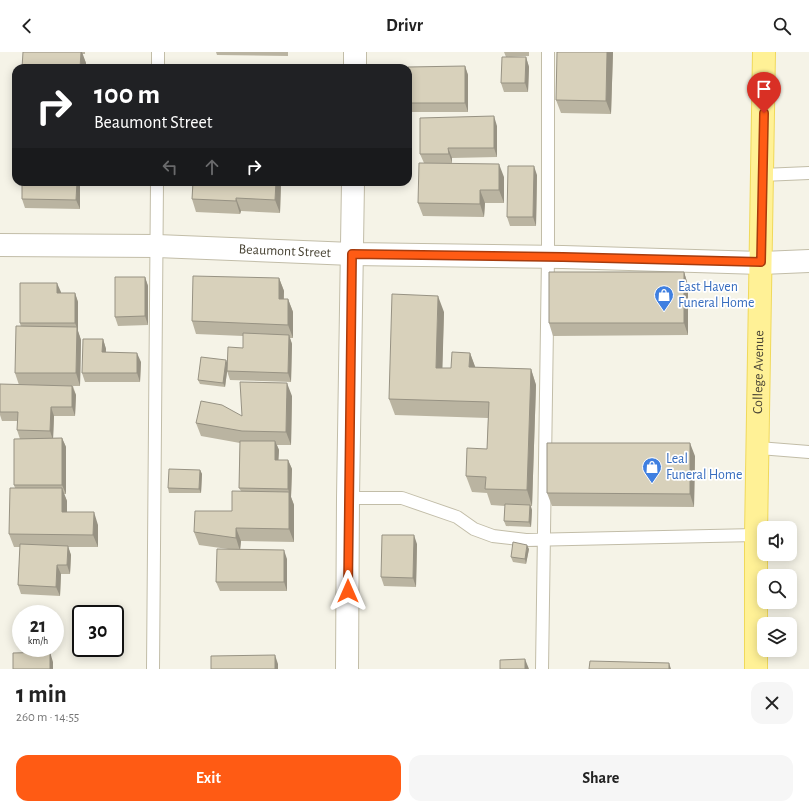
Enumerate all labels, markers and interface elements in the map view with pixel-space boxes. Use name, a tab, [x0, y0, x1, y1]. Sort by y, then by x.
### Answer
icon: back	[16, 15, 38, 37]
icon: search	[771, 15, 793, 37]
text: Drivr	[386, 17, 423, 35]
pin	[747, 72, 781, 113]
icon: arrive	[753, 78, 775, 100]
icon: right	[28, 80, 80, 132]
text: 100 m	[94, 81, 160, 109]
text: Beaumont Street	[94, 114, 213, 132]
icon: left	[159, 156, 181, 178]
icon: ahead	[201, 156, 223, 178]
icon: right	[243, 156, 265, 178]
street label: Beaumont Street	[239, 242, 332, 260]
place label: East Haven Funeral Home	[678, 280, 754, 310]
shop icon: East Haven Funeral Home	[653, 284, 675, 312]
street label: College Avenue	[751, 330, 766, 414]
place label: Leal Funeral Home	[666, 452, 742, 482]
shop icon: Leal Funeral Home	[641, 456, 663, 484]
map controls	[757, 521, 797, 657]
button: sound	[757, 521, 797, 561]
button: search	[757, 569, 797, 609]
position arrow	[327, 570, 369, 612]
speed limit sign: 30	[72, 605, 124, 657]
text: 21	[30, 616, 46, 636]
button: layers	[757, 617, 797, 657]
text: km/h	[28, 636, 48, 646]
button: close	[751, 682, 793, 724]
text: 1 min	[16, 683, 67, 707]
text: 260 m · 14:55	[16, 711, 79, 724]
button: Exit	[16, 755, 401, 801]
button: Share	[409, 755, 793, 801]

